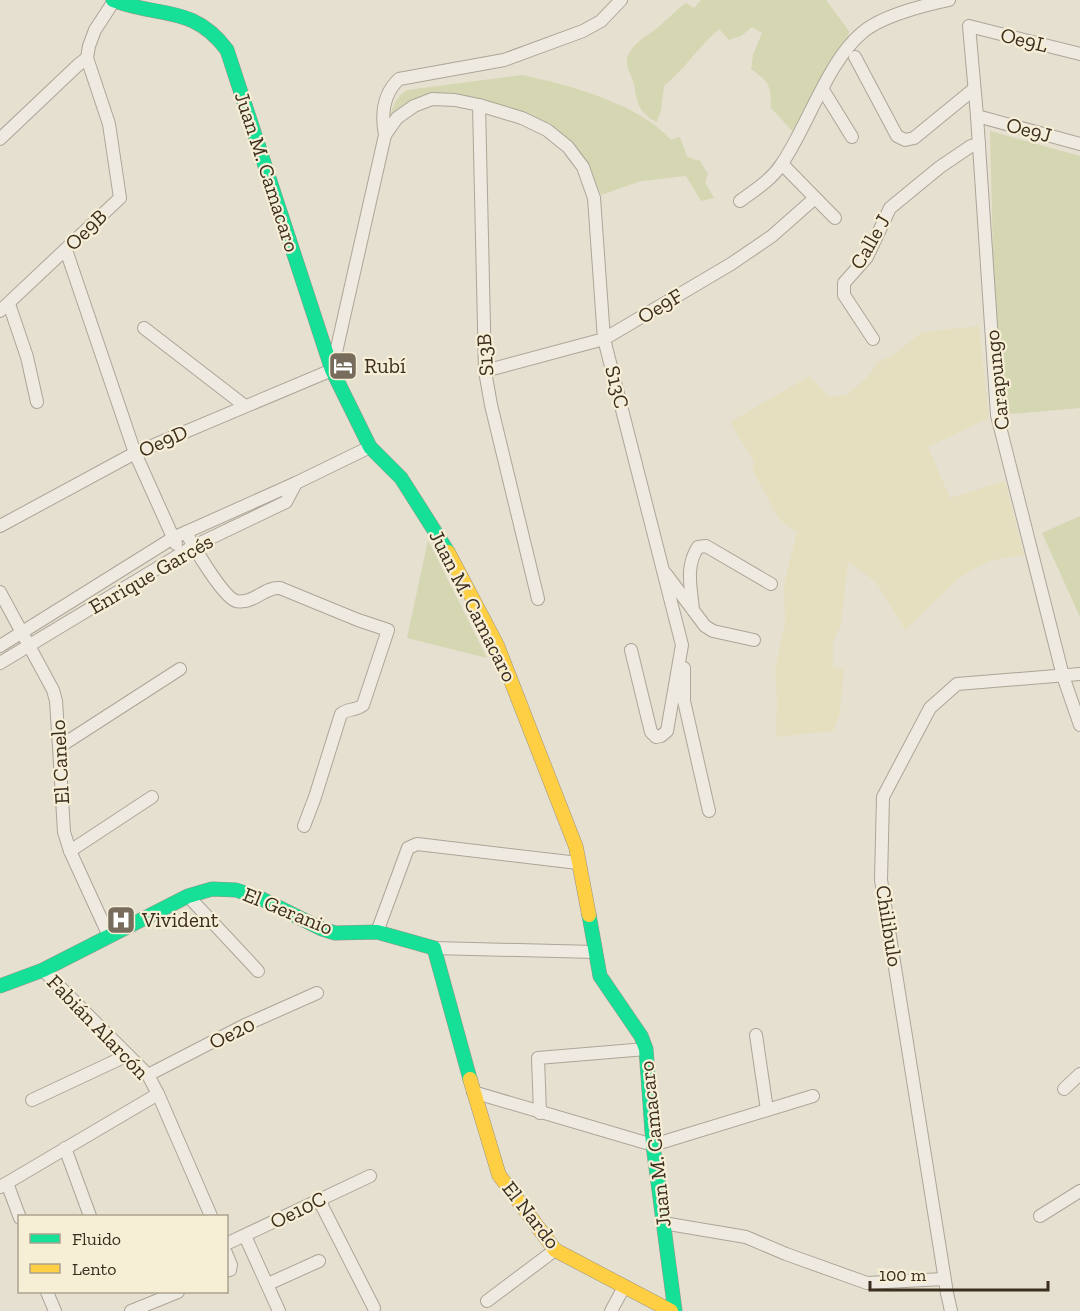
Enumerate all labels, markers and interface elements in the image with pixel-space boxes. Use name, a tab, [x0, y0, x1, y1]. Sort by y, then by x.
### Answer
street label: Oe9L	[998, 22, 1051, 58]
street label: Juan M. Camacaro	[230, 89, 305, 255]
street label: Oe9J	[1004, 112, 1055, 148]
street label: Oe9B	[59, 204, 112, 256]
street label: Calle J	[844, 210, 895, 273]
street label: Oe9F	[633, 282, 687, 329]
street label: Carapungo	[979, 329, 1014, 431]
street label: S13B	[471, 333, 498, 377]
hotel icon: Rubí	[327, 350, 359, 382]
place label: Rubí	[364, 353, 406, 378]
street label: S13C	[600, 363, 635, 411]
street label: Oe9D	[134, 419, 191, 462]
street label: Juan M. Camacaro	[424, 526, 522, 686]
street label: Enrique Garcés	[84, 528, 217, 619]
street label: El Canelo	[45, 719, 74, 805]
street label: El Geranio	[240, 881, 337, 940]
street label: Chilibulo	[871, 883, 908, 968]
hospital icon: Vivident	[105, 904, 137, 936]
place label: Vivident	[141, 907, 219, 932]
street label: Fabián Alarcón	[42, 969, 154, 1084]
street label: Oe20	[205, 1011, 259, 1054]
street label: Juan M. Camacaro	[633, 1060, 676, 1228]
street label: El Nardo	[497, 1176, 566, 1254]
street label: Oe10C	[266, 1185, 330, 1234]
legend	[18, 1215, 228, 1293]
text: Fluido	[72, 1228, 121, 1250]
scale bar	[870, 1254, 1048, 1292]
text: Lento	[72, 1258, 117, 1280]
text: 100 m	[879, 1264, 927, 1286]

